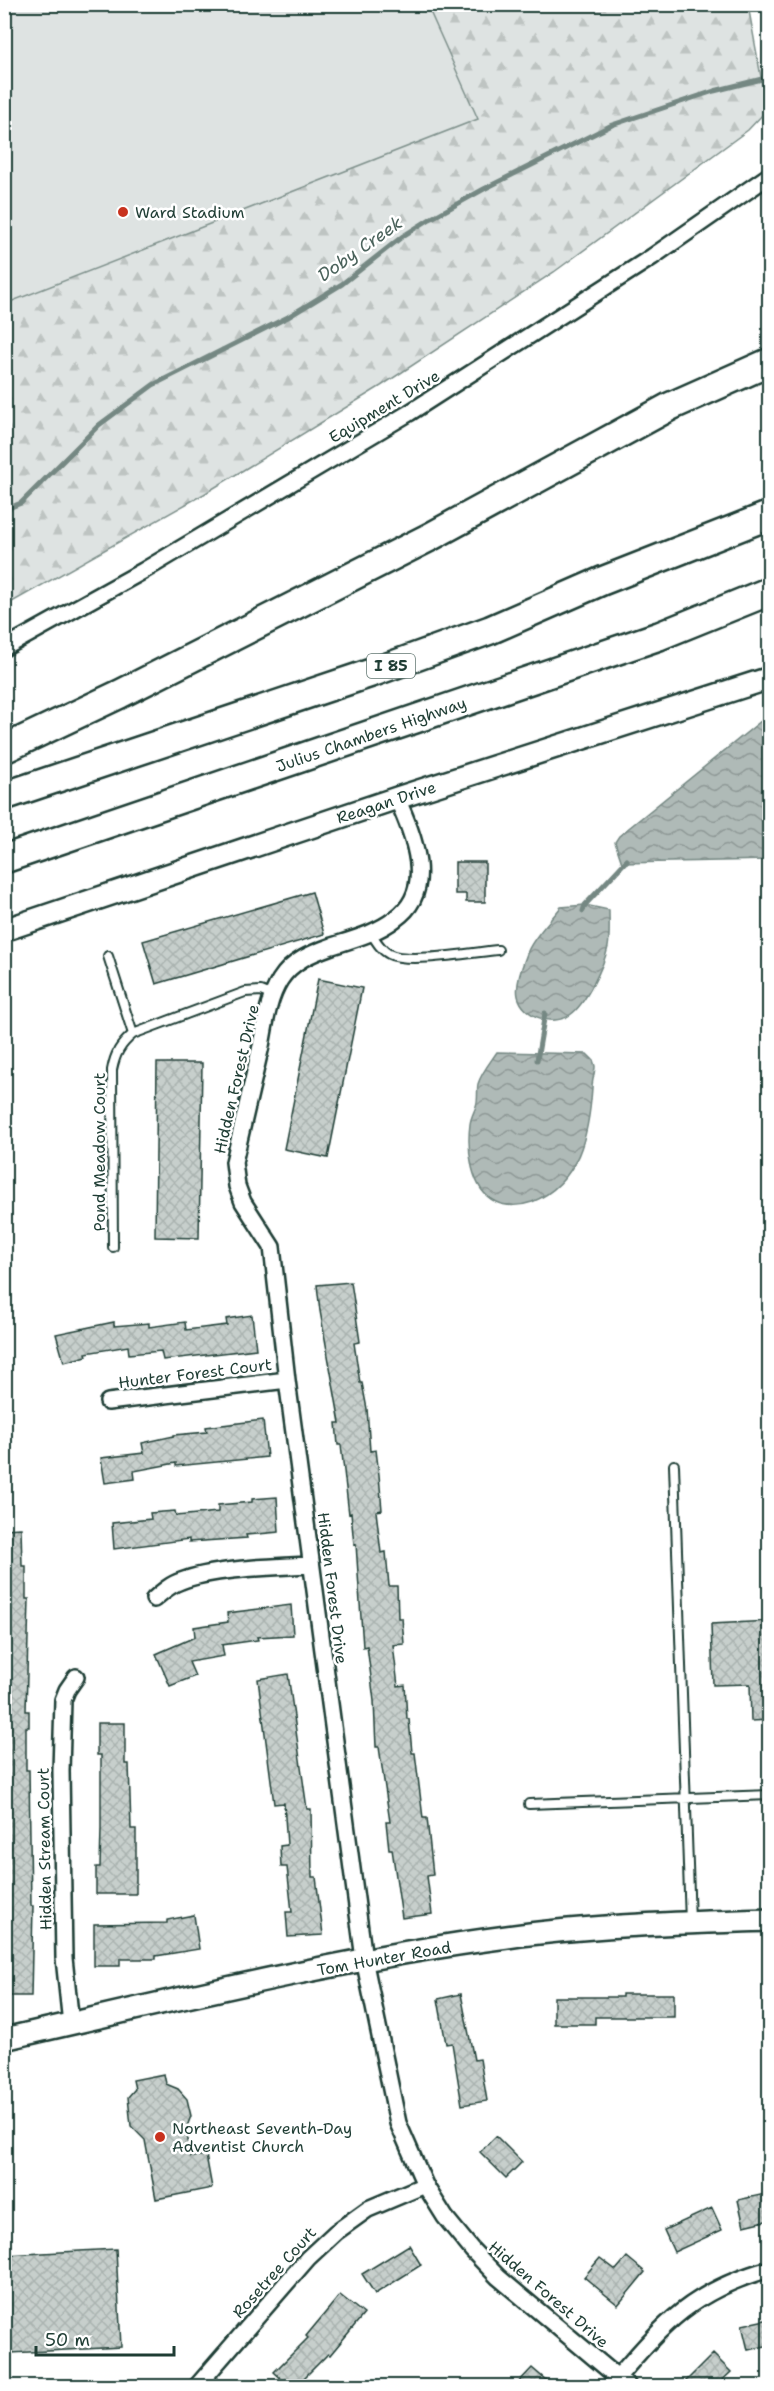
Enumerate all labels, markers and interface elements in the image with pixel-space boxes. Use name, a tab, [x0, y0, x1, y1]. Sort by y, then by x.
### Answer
place label: Ward Stadium	[135, 202, 245, 223]
marker: Ward Stadium	[116, 205, 130, 219]
water label: Doby Creek	[313, 210, 408, 287]
street label: Equipment Drive	[325, 365, 443, 448]
road number: I 85	[367, 654, 415, 678]
street label: Julius Chambers Highway	[273, 692, 469, 777]
street label: Reagan Drive	[334, 776, 439, 828]
street label: Hidden Forest Drive	[209, 1002, 264, 1156]
street label: Pond Meadow Court	[89, 1073, 110, 1231]
street label: Hunter Forest Court	[117, 1354, 273, 1393]
street label: Hidden Forest Drive	[313, 1511, 352, 1665]
street label: Hidden Stream Court	[33, 1767, 56, 1931]
street label: Tom Hunter Road	[315, 1936, 453, 1981]
place label: Northeast Seventh-Day Adventist Church	[172, 2118, 352, 2157]
marker: Northeast Seventh-Day Adventist Church	[153, 2130, 167, 2144]
street label: Rosetree Court	[228, 2222, 321, 2322]
street label: Hidden Forest Drive	[484, 2236, 613, 2352]
scale bar	[36, 2319, 174, 2357]
text: 50 m	[45, 2328, 90, 2352]

